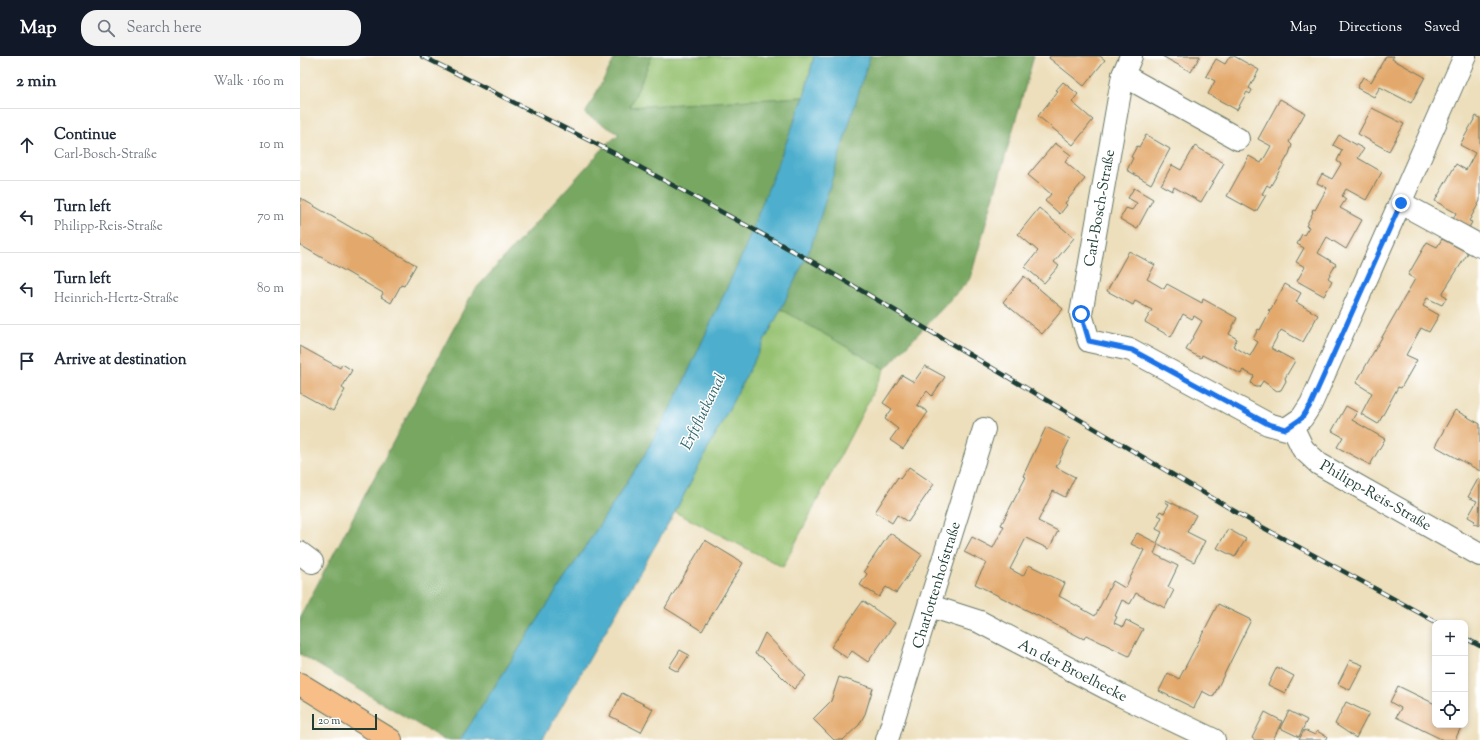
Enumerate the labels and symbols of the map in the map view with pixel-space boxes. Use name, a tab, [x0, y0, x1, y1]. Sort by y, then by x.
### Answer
street label: Carl-Bosch-Straße	[1080, 148, 1121, 269]
route end	[1392, 194, 1410, 212]
route start	[1072, 305, 1090, 323]
water label: Erftflutkanal	[676, 370, 733, 454]
street label: Philipp-Reis-Straße	[1316, 456, 1435, 537]
street label: Charlottenhofstraße	[908, 519, 967, 652]
street label: An der Broelhecke	[1014, 635, 1131, 708]
scale bar	[312, 712, 377, 731]

